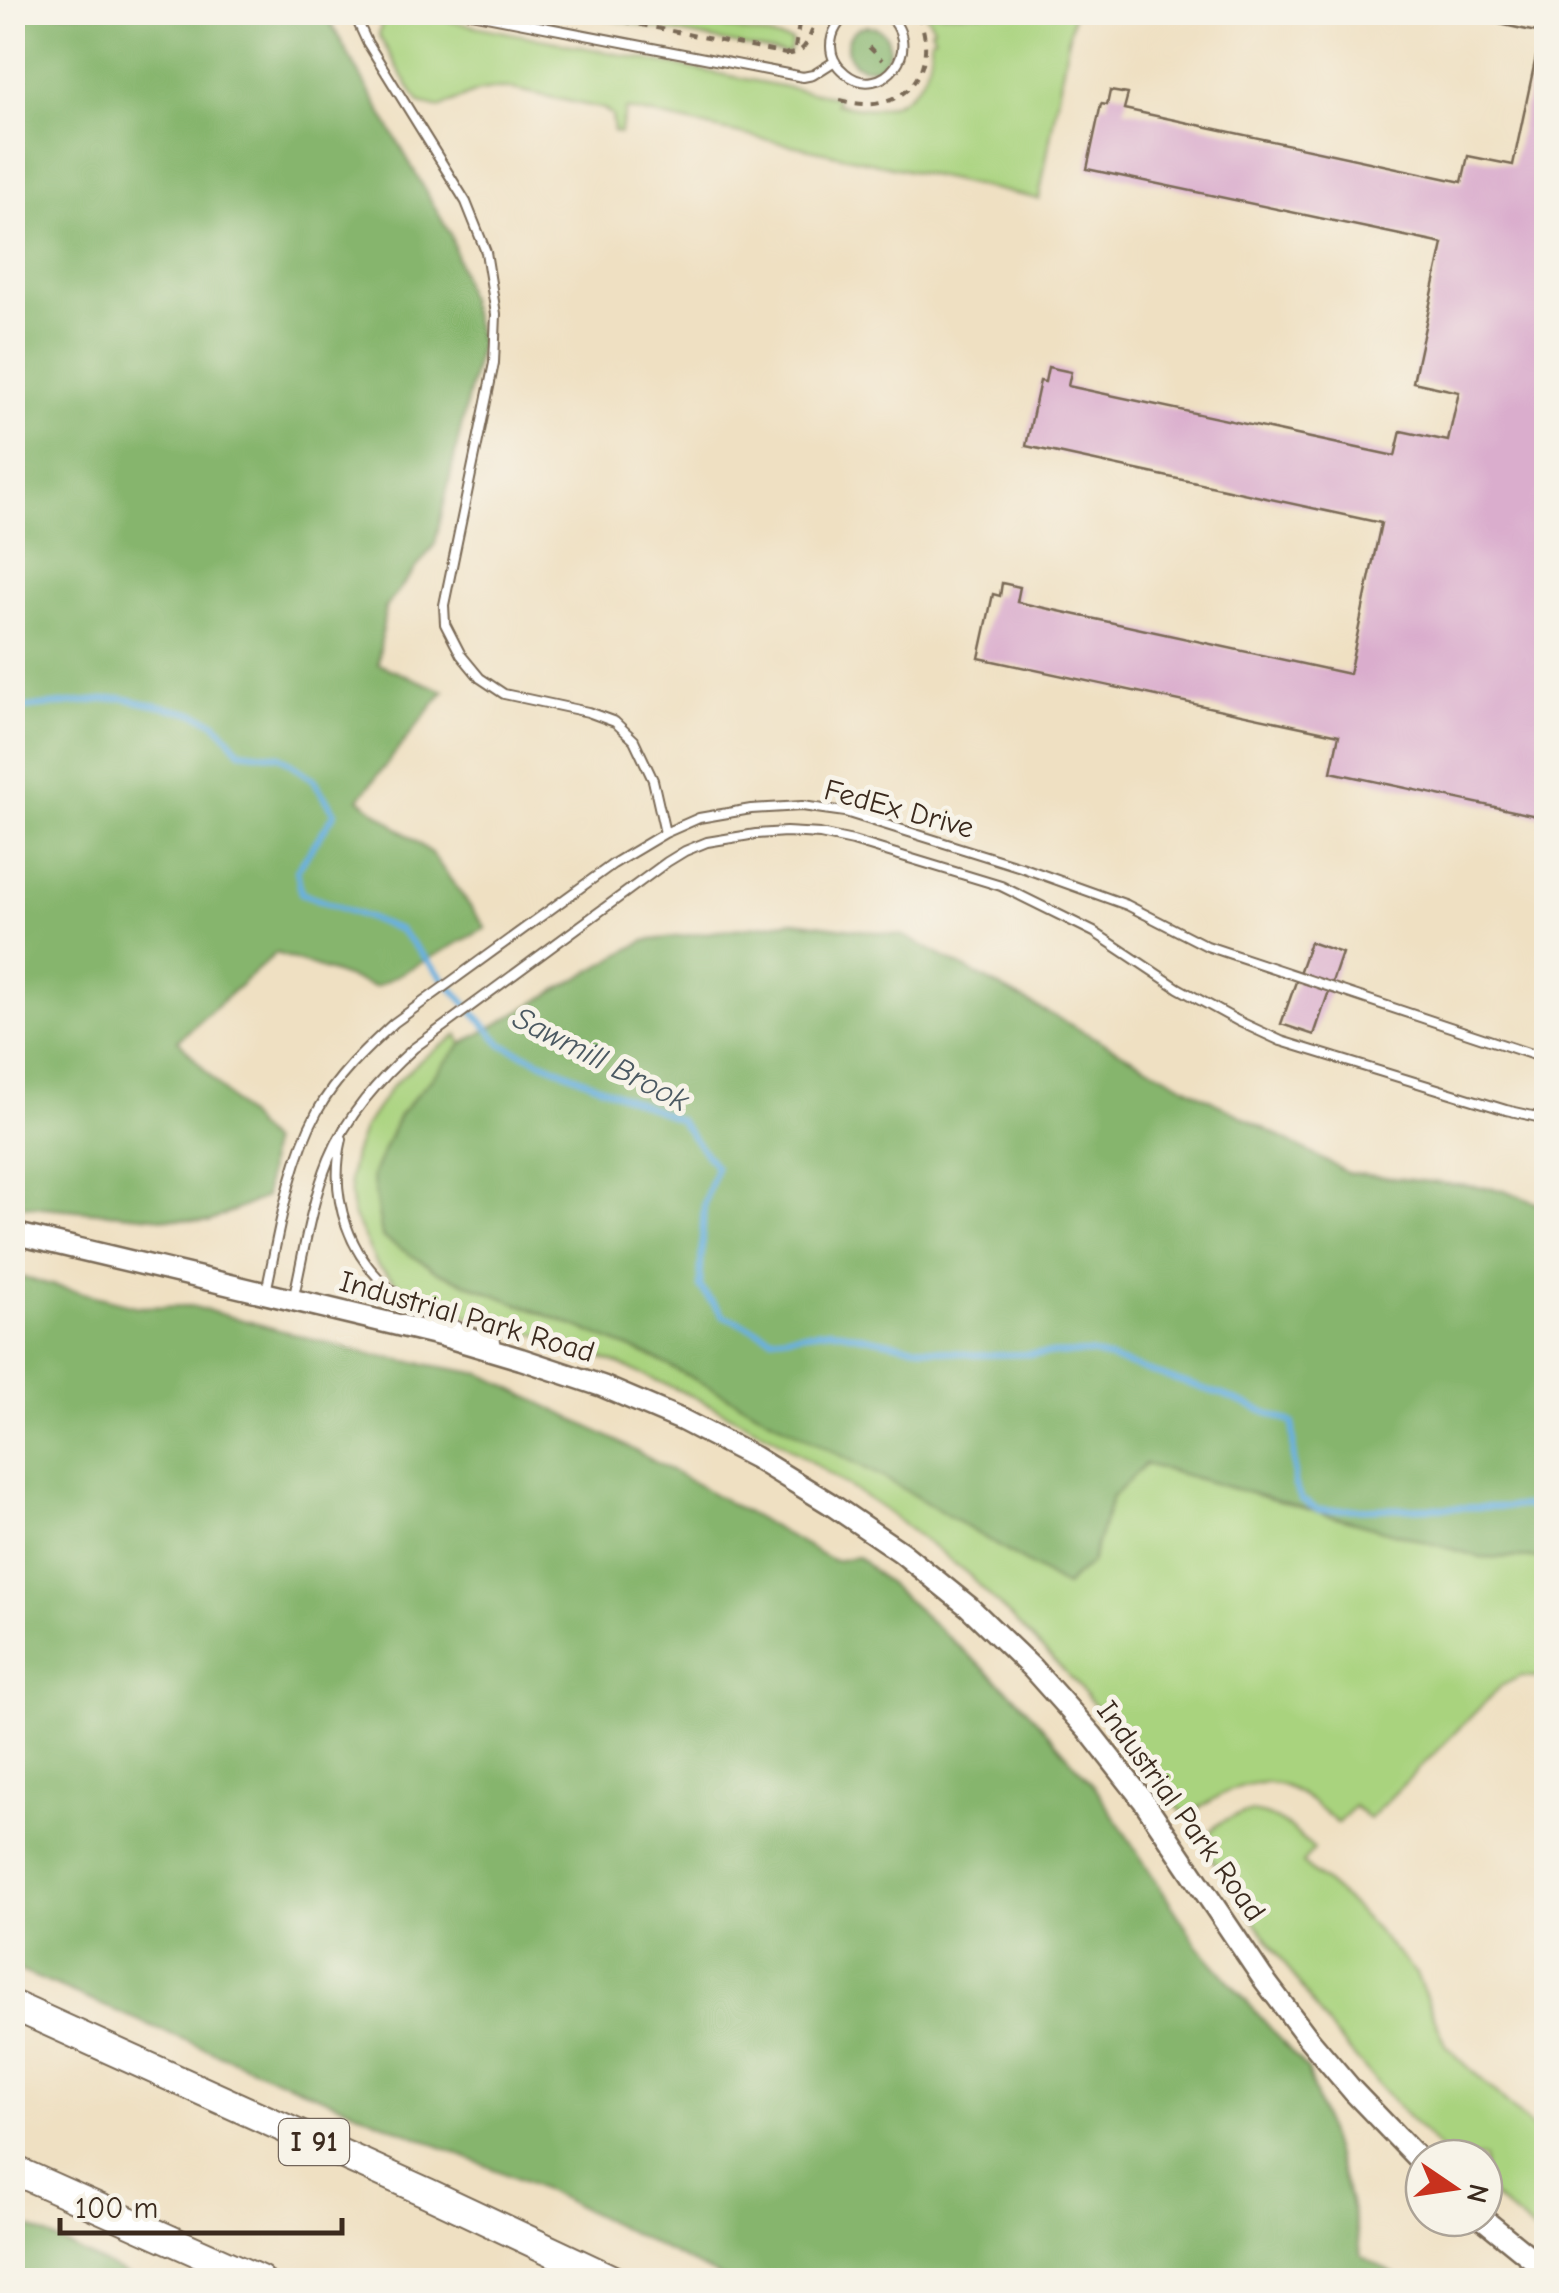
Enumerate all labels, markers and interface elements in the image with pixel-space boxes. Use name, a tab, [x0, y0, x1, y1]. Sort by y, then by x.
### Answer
street label: FedEx Drive	[820, 772, 978, 846]
water label: Sawmill Brook	[507, 999, 695, 1119]
street label: Industrial Park Road	[335, 1264, 599, 1370]
street label: Industrial Park Road	[1089, 1694, 1273, 1928]
road number: I 91	[279, 2119, 349, 2165]
north arrow	[1404, 2138, 1504, 2238]
scale bar	[60, 2173, 342, 2235]
text: N	[1460, 2181, 1495, 2206]
text: 100 m	[75, 2191, 158, 2226]

